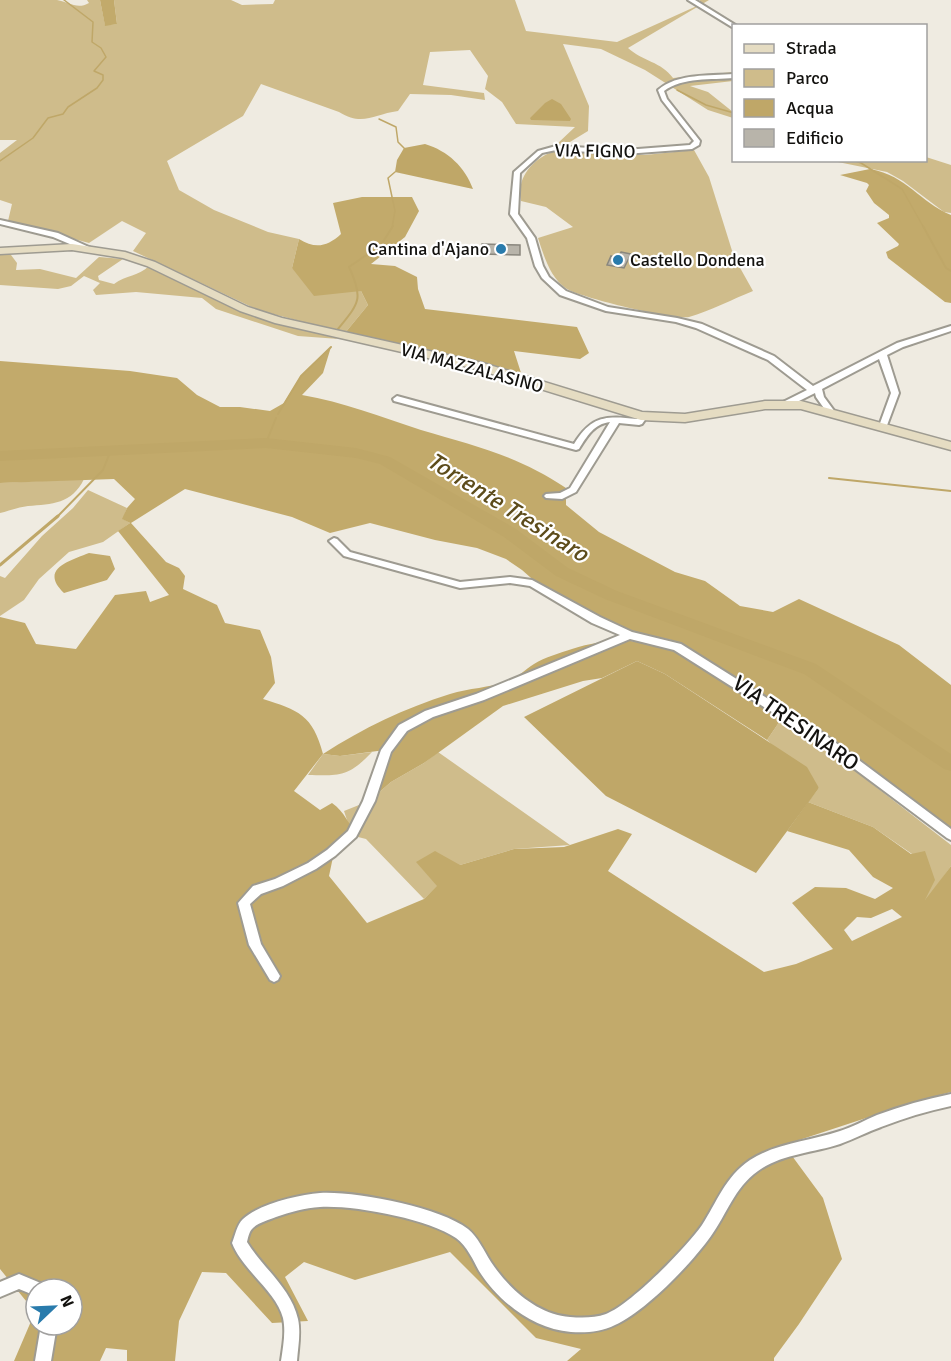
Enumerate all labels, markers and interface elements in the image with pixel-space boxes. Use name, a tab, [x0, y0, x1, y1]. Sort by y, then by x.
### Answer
legend	[732, 24, 927, 162]
text: Strada	[786, 37, 837, 59]
text: Parco	[786, 67, 829, 89]
text: Acqua	[786, 97, 834, 119]
text: Edificio	[786, 127, 844, 149]
street label: VIA FIGNO	[554, 139, 636, 163]
place label: Cantina d'Ajano	[368, 238, 489, 260]
marker: Cantina d'Ajano	[494, 242, 508, 256]
place label: Castello Dondena	[630, 249, 765, 271]
marker: Castello Dondena	[611, 253, 625, 267]
street label: VIA MAZZALASINO	[398, 338, 546, 398]
water label: Torrente Tresinaro	[422, 445, 595, 569]
street label: VIA TRESINARO	[728, 669, 864, 777]
north arrow	[24, 1277, 84, 1337]
text: N	[56, 1292, 78, 1311]

